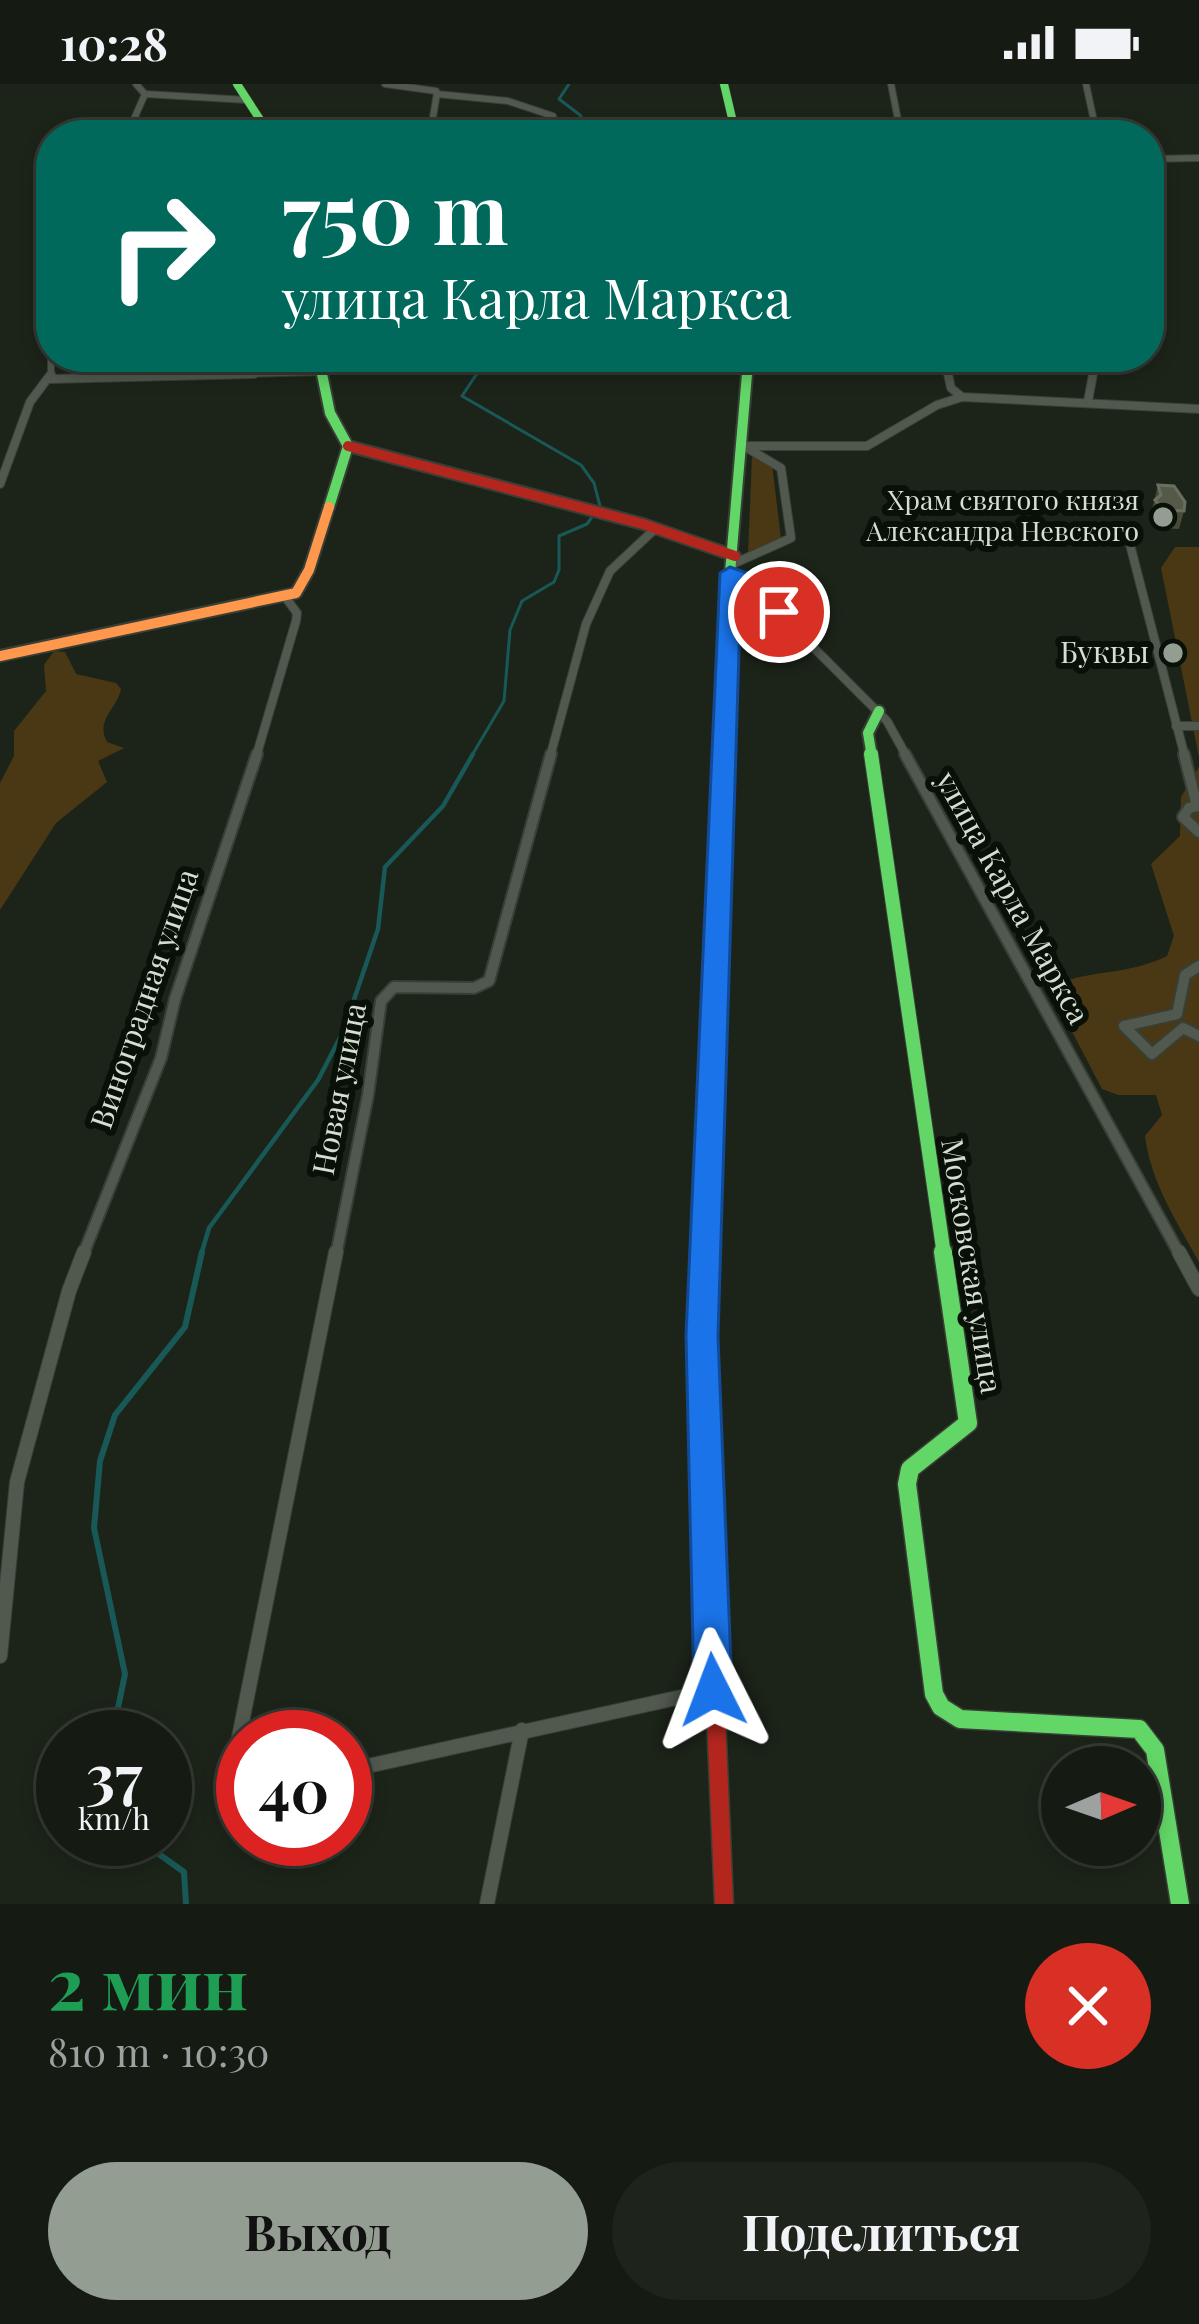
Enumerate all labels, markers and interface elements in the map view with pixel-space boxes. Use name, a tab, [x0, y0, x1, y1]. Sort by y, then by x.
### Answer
text: 10:28	[60, 12, 168, 72]
text: 750 m	[282, 154, 509, 266]
icon: right	[84, 168, 240, 324]
text: улица Карла Маркса	[282, 261, 791, 333]
place label: Храм святого князя Александра Невского	[865, 481, 1139, 548]
marker: Храм святого князя Александра Невского	[1150, 504, 1176, 530]
pin	[728, 561, 830, 663]
icon: arrive	[746, 579, 812, 645]
place label: Буквы	[1060, 631, 1149, 671]
marker: Буквы	[1160, 640, 1186, 666]
street label: улица Карла Маркса	[927, 763, 1100, 1031]
street label: Виноградная улица	[80, 863, 206, 1134]
street label: Новая улица	[302, 999, 374, 1178]
street label: Московская улица	[933, 1135, 1013, 1396]
position arrow	[650, 1627, 776, 1753]
speed limit sign: 40	[216, 1710, 372, 1866]
text: 37	[86, 1733, 142, 1813]
north arrow	[1041, 1746, 1161, 1866]
map controls	[1041, 1746, 1161, 1866]
text: km/h	[78, 1798, 150, 1838]
text: 2 мин	[48, 1932, 248, 2028]
button: close	[1025, 1943, 1151, 2069]
text: 810 m · 10:30	[48, 2025, 269, 2077]
button: Выход	[48, 2162, 588, 2300]
button: Поделиться	[612, 2162, 1151, 2300]

